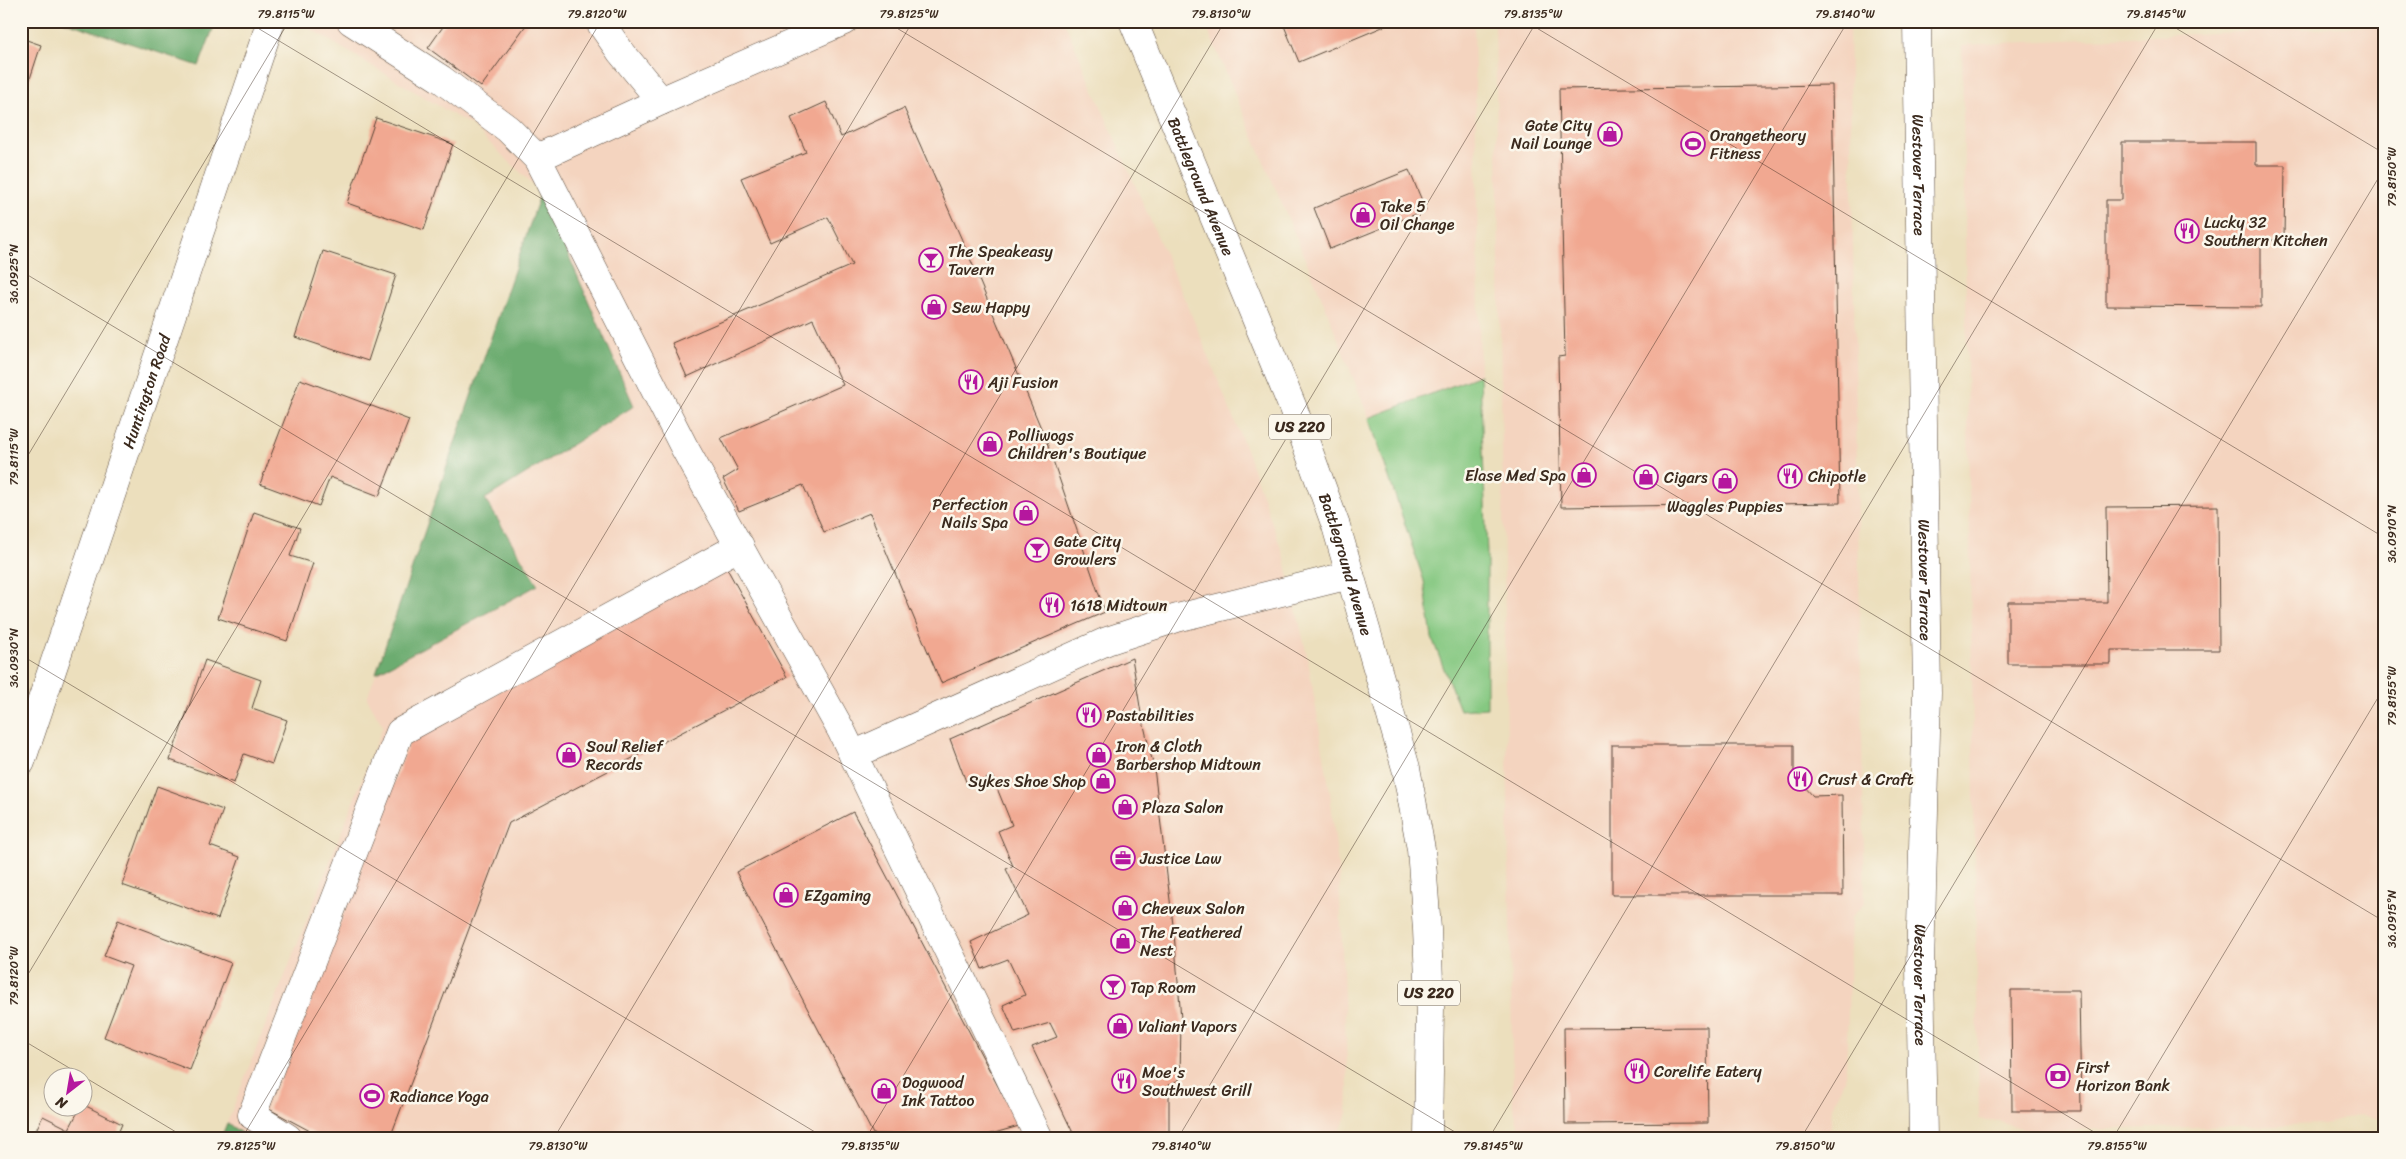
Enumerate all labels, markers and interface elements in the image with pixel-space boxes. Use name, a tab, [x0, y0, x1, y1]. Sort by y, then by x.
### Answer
text: 79.8115°W	[257, 3, 315, 25]
text: 79.8120°W	[567, 3, 627, 25]
text: 79.8125°W	[880, 3, 939, 25]
text: 79.8130°W	[1192, 3, 1251, 25]
text: 79.8135°W	[1504, 3, 1563, 25]
text: 79.8140°W	[1815, 3, 1876, 25]
text: 79.8145°W	[2126, 3, 2186, 25]
place label: Gate City Nail Lounge	[1511, 111, 1593, 158]
street label: Battleground Avenue	[1159, 113, 1243, 261]
street label: Westover Terrace	[1903, 114, 1934, 236]
shop icon: Gate City Nail Lounge	[1597, 121, 1623, 147]
place label: Orangetheory Fitness	[1710, 121, 1807, 168]
sports icon: Orangetheory Fitness	[1680, 131, 1706, 157]
text: 79.8150°W	[2381, 146, 2403, 207]
place label: Take 5 Oil Change	[1380, 192, 1455, 239]
shop icon: Take 5 Oil Change	[1350, 202, 1376, 228]
place label: Lucky 32 Southern Kitchen	[2204, 208, 2328, 255]
restaurant icon: Lucky 32 Southern Kitchen	[2174, 218, 2200, 244]
place label: The Speakeasy Tavern	[948, 237, 1054, 284]
text: 36.0925°N	[3, 243, 25, 304]
bar icon: The Speakeasy Tavern	[918, 247, 944, 273]
place label: Sew Happy	[952, 293, 1031, 322]
shop icon: Sew Happy	[921, 294, 947, 320]
street label: Huntington Road	[114, 329, 180, 453]
place label: Aji Fusion	[987, 368, 1058, 397]
restaurant icon: Aji Fusion	[958, 369, 984, 395]
road number: US 220	[1269, 414, 1331, 440]
place label: Polliwogs Children's Boutique	[1008, 421, 1147, 468]
text: 79.8115°W	[3, 428, 25, 486]
shop icon: Polliwogs Children's Boutique	[977, 431, 1003, 457]
place label: Elase Med Spa	[1465, 461, 1566, 490]
shop icon: Elase Med Spa	[1571, 462, 1597, 488]
place label: Chipotle	[1808, 462, 1866, 491]
place label: Cigars	[1664, 463, 1708, 492]
restaurant icon: Chipotle	[1777, 463, 1803, 489]
shop icon: Cigars	[1633, 464, 1659, 490]
shop icon: Waggles Puppies	[1712, 468, 1738, 494]
street label: Battleground Avenue	[1310, 489, 1381, 639]
place label: Perfection Nails Spa	[932, 490, 1008, 537]
place label: Waggles Puppies	[1667, 492, 1784, 521]
shop icon: Perfection Nails Spa	[1013, 500, 1039, 526]
text: 36.0910°N	[2381, 504, 2403, 563]
street label: Westover Terrace	[1909, 519, 1940, 641]
place label: Gate City Growlers	[1054, 527, 1122, 574]
bar icon: Gate City Growlers	[1024, 537, 1050, 563]
place label: 1618 Midtown	[1070, 591, 1168, 620]
restaurant icon: 1618 Midtown	[1039, 592, 1065, 618]
text: 36.0930°N	[3, 628, 25, 688]
text: 79.8155°W	[2381, 666, 2403, 726]
place label: Pastabilities	[1106, 701, 1194, 730]
restaurant icon: Pastabilities	[1076, 702, 1102, 728]
place label: Soul Relief Records	[586, 732, 665, 779]
place label: Iron & Cloth Barbershop Midtown	[1115, 732, 1261, 779]
shop icon: Soul Relief Records	[556, 742, 582, 768]
shop icon: Iron & Cloth Barbershop Midtown	[1086, 742, 1112, 768]
place label: Crust & Craft	[1818, 765, 1914, 794]
restaurant icon: Crust & Craft	[1787, 766, 1813, 792]
place label: Sykes Shoe Shop	[968, 767, 1087, 796]
shop icon: Sykes Shoe Shop	[1090, 768, 1116, 794]
place label: Plaza Salon	[1142, 793, 1224, 822]
shop icon: Plaza Salon	[1112, 794, 1138, 820]
place label: Justice Law	[1139, 844, 1222, 873]
office icon: Justice Law	[1110, 845, 1136, 871]
place label: EZgaming	[804, 881, 871, 910]
shop icon: EZgaming	[773, 882, 799, 908]
text: 36.0915°N	[2381, 889, 2403, 948]
place label: Cheveux Salon	[1142, 894, 1245, 923]
shop icon: Cheveux Salon	[1112, 895, 1138, 921]
place label: The Feathered Nest	[1140, 918, 1243, 965]
street label: Westover Terrace	[1905, 924, 1935, 1046]
shop icon: The Feathered Nest	[1110, 928, 1136, 954]
text: 79.8120°W	[3, 946, 25, 1006]
place label: Tap Room	[1130, 973, 1196, 1002]
bar icon: Tap Room	[1100, 974, 1126, 1000]
road number: US 220	[1398, 980, 1460, 1006]
place label: Valiant Vapors	[1138, 1012, 1237, 1041]
shop icon: Valiant Vapors	[1107, 1013, 1133, 1039]
place label: First Horizon Bank	[2076, 1053, 2171, 1100]
place label: Corelife Eatery	[1654, 1057, 1762, 1086]
place label: Moe's Southwest Grill	[1142, 1058, 1252, 1105]
restaurant icon: Corelife Eatery	[1624, 1058, 1650, 1084]
bank icon: First Horizon Bank	[2045, 1063, 2071, 1089]
north arrow	[42, 1066, 92, 1116]
place label: Dogwood Ink Tattoo	[901, 1068, 974, 1115]
restaurant icon: Moe's Southwest Grill	[1111, 1068, 1137, 1094]
shop icon: Dogwood Ink Tattoo	[871, 1078, 897, 1104]
place label: Radiance Yoga	[390, 1082, 489, 1111]
sports icon: Radiance Yoga	[359, 1083, 385, 1109]
text: N	[51, 1089, 73, 1116]
text: 79.8125°W	[217, 1135, 276, 1157]
text: 79.8130°W	[529, 1135, 588, 1157]
text: 79.8135°W	[841, 1135, 900, 1157]
text: 79.8140°W	[1151, 1135, 1212, 1157]
text: 79.8145°W	[1463, 1135, 1523, 1157]
text: 79.8150°W	[1775, 1135, 1836, 1157]
text: 79.8155°W	[2087, 1135, 2147, 1157]

